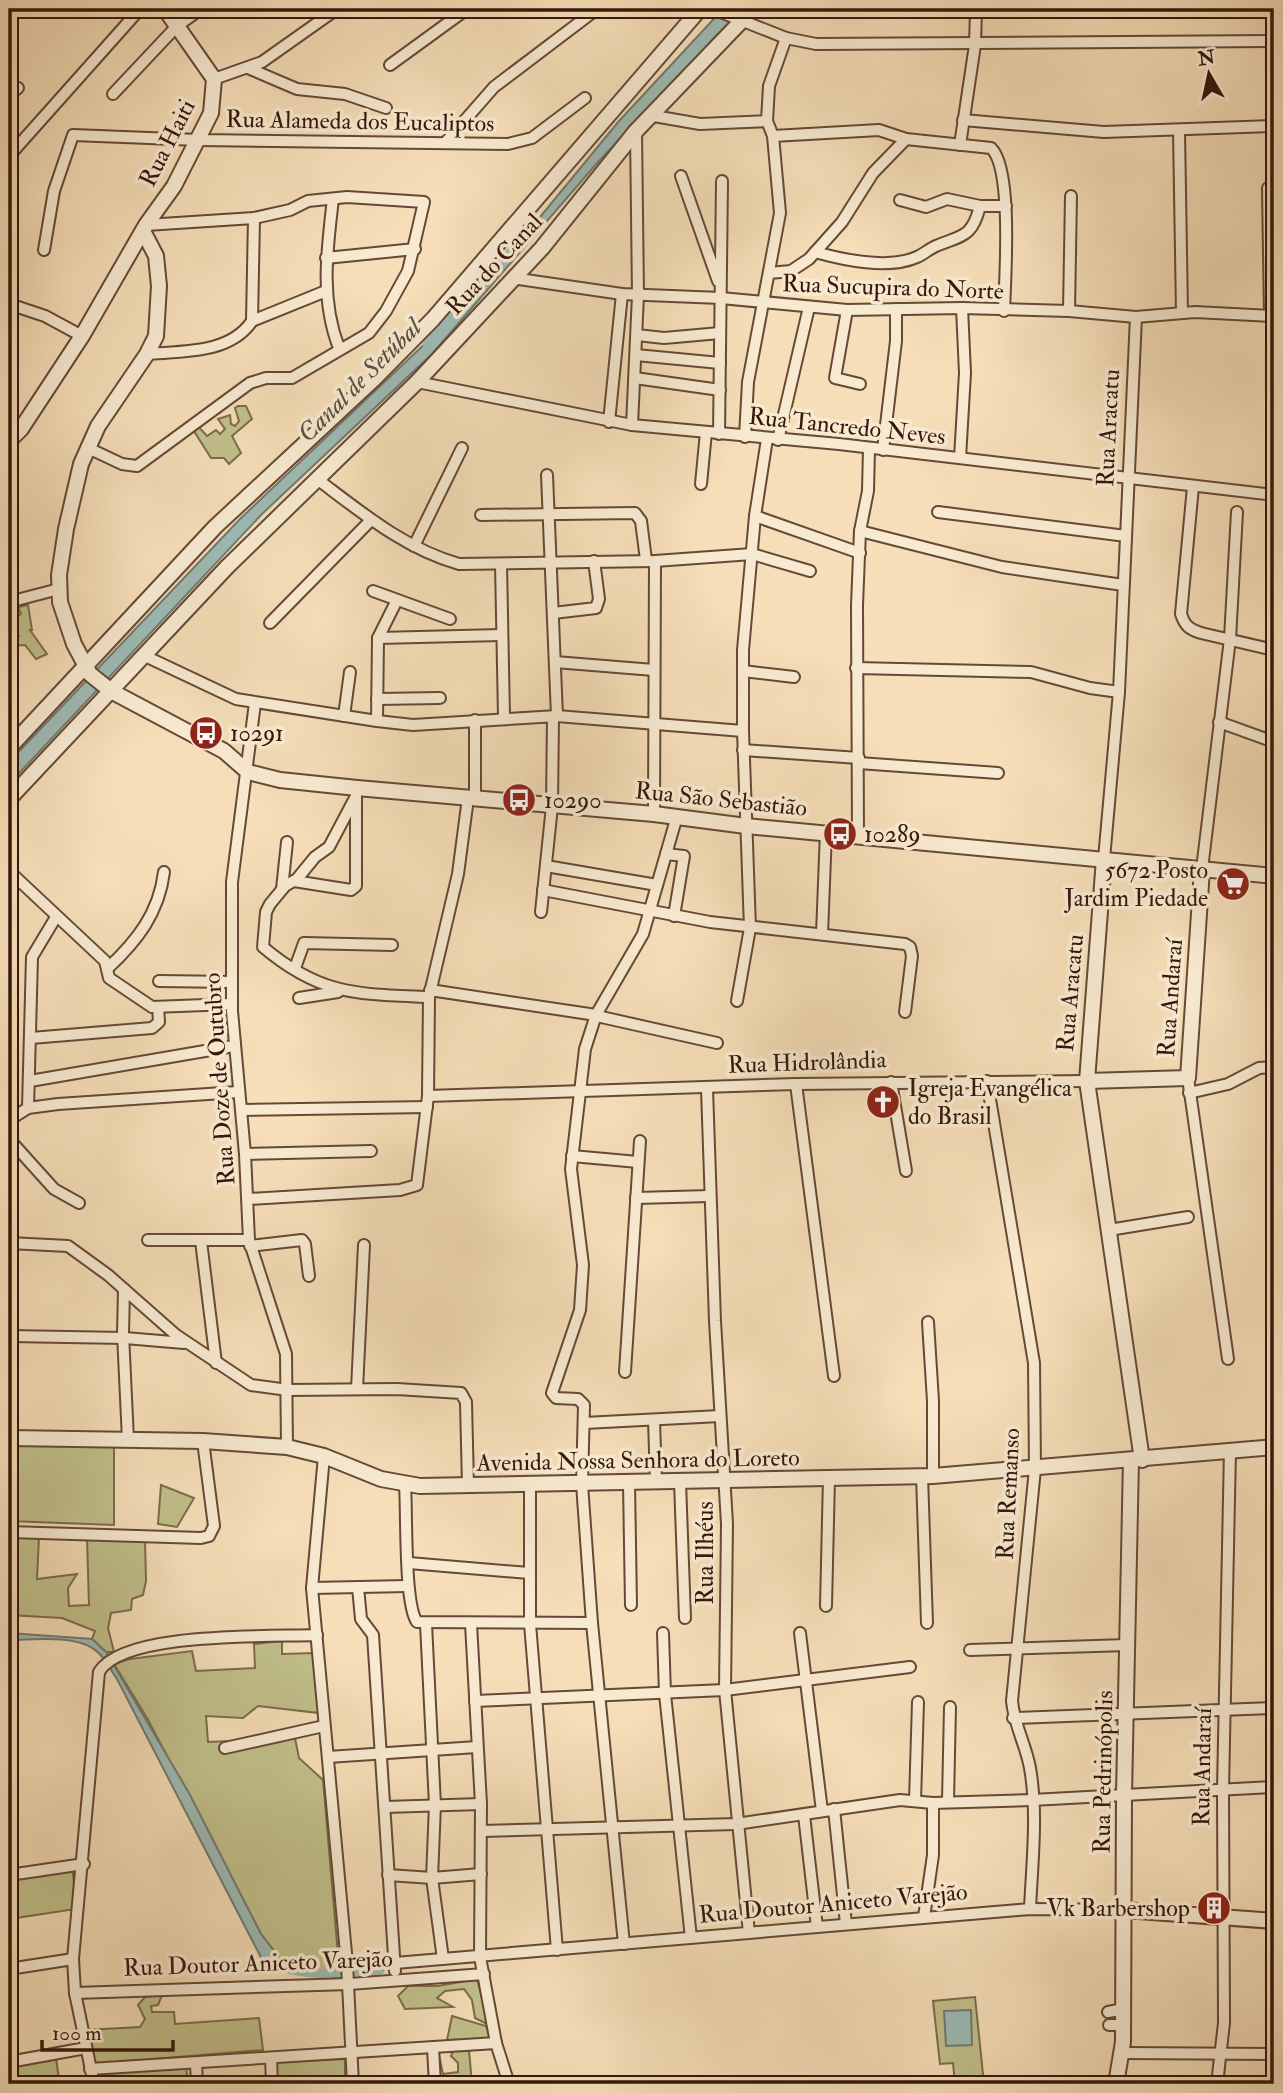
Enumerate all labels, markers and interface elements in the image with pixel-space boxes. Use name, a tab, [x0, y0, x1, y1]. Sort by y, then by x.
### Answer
north arrow	[1174, 38, 1244, 108]
text: N	[1195, 45, 1218, 72]
street label: Rua Haiti	[132, 94, 203, 192]
street label: Rua Alameda dos Eucaliptos	[225, 104, 495, 139]
street label: Rua do Canal	[439, 207, 549, 322]
street label: Rua Sucupira do Norte	[782, 268, 1004, 307]
water label: Canal de Setúbal	[291, 311, 430, 449]
street label: Rua Aracatu	[1090, 368, 1127, 488]
street label: Rua Tancredo Neves	[747, 401, 947, 452]
bus stop icon: 10291	[187, 714, 225, 752]
place label: 10291	[230, 718, 284, 749]
street label: Rua São Sebastião	[633, 775, 809, 824]
bus stop icon: 10290	[500, 781, 538, 819]
place label: 10290	[544, 785, 602, 816]
bus stop icon: 10289	[821, 815, 859, 853]
place label: 10289	[864, 819, 920, 850]
place label: 5672 Posto Jardim Piedade	[1063, 855, 1208, 914]
supermarket icon: 5672 Posto Jardim Piedade	[1214, 865, 1252, 903]
street label: Rua Aracatu	[1050, 933, 1091, 1053]
street label: Rua Andaraí	[1151, 936, 1190, 1058]
street label: Rua Doze de Outubro	[197, 972, 242, 1186]
street label: Rua Hidrolândia	[727, 1044, 888, 1081]
place label: Igreja Evangélica do Brasil	[908, 1073, 1073, 1132]
church icon: Igreja Evangélica do Brasil	[864, 1083, 902, 1121]
street label: Rua Remanso	[990, 1427, 1027, 1561]
street label: Avenida Nossa Senhora do Loreto	[475, 1442, 800, 1479]
street label: Rua Ilhéus	[690, 1501, 721, 1605]
street label: Rua Pedrinópolis	[1087, 1690, 1120, 1854]
street label: Rua Andaraí	[1186, 1706, 1219, 1827]
street label: Rua Doutor Aniceto Varejão	[697, 1876, 969, 1931]
building icon: Vk Barbershop	[1195, 1889, 1233, 1927]
place label: Vk Barbershop	[1047, 1893, 1190, 1924]
street label: Rua Doutor Aniceto Varejão	[123, 1943, 393, 1984]
scale bar	[42, 2009, 173, 2053]
text: 100 m	[52, 2020, 102, 2047]

